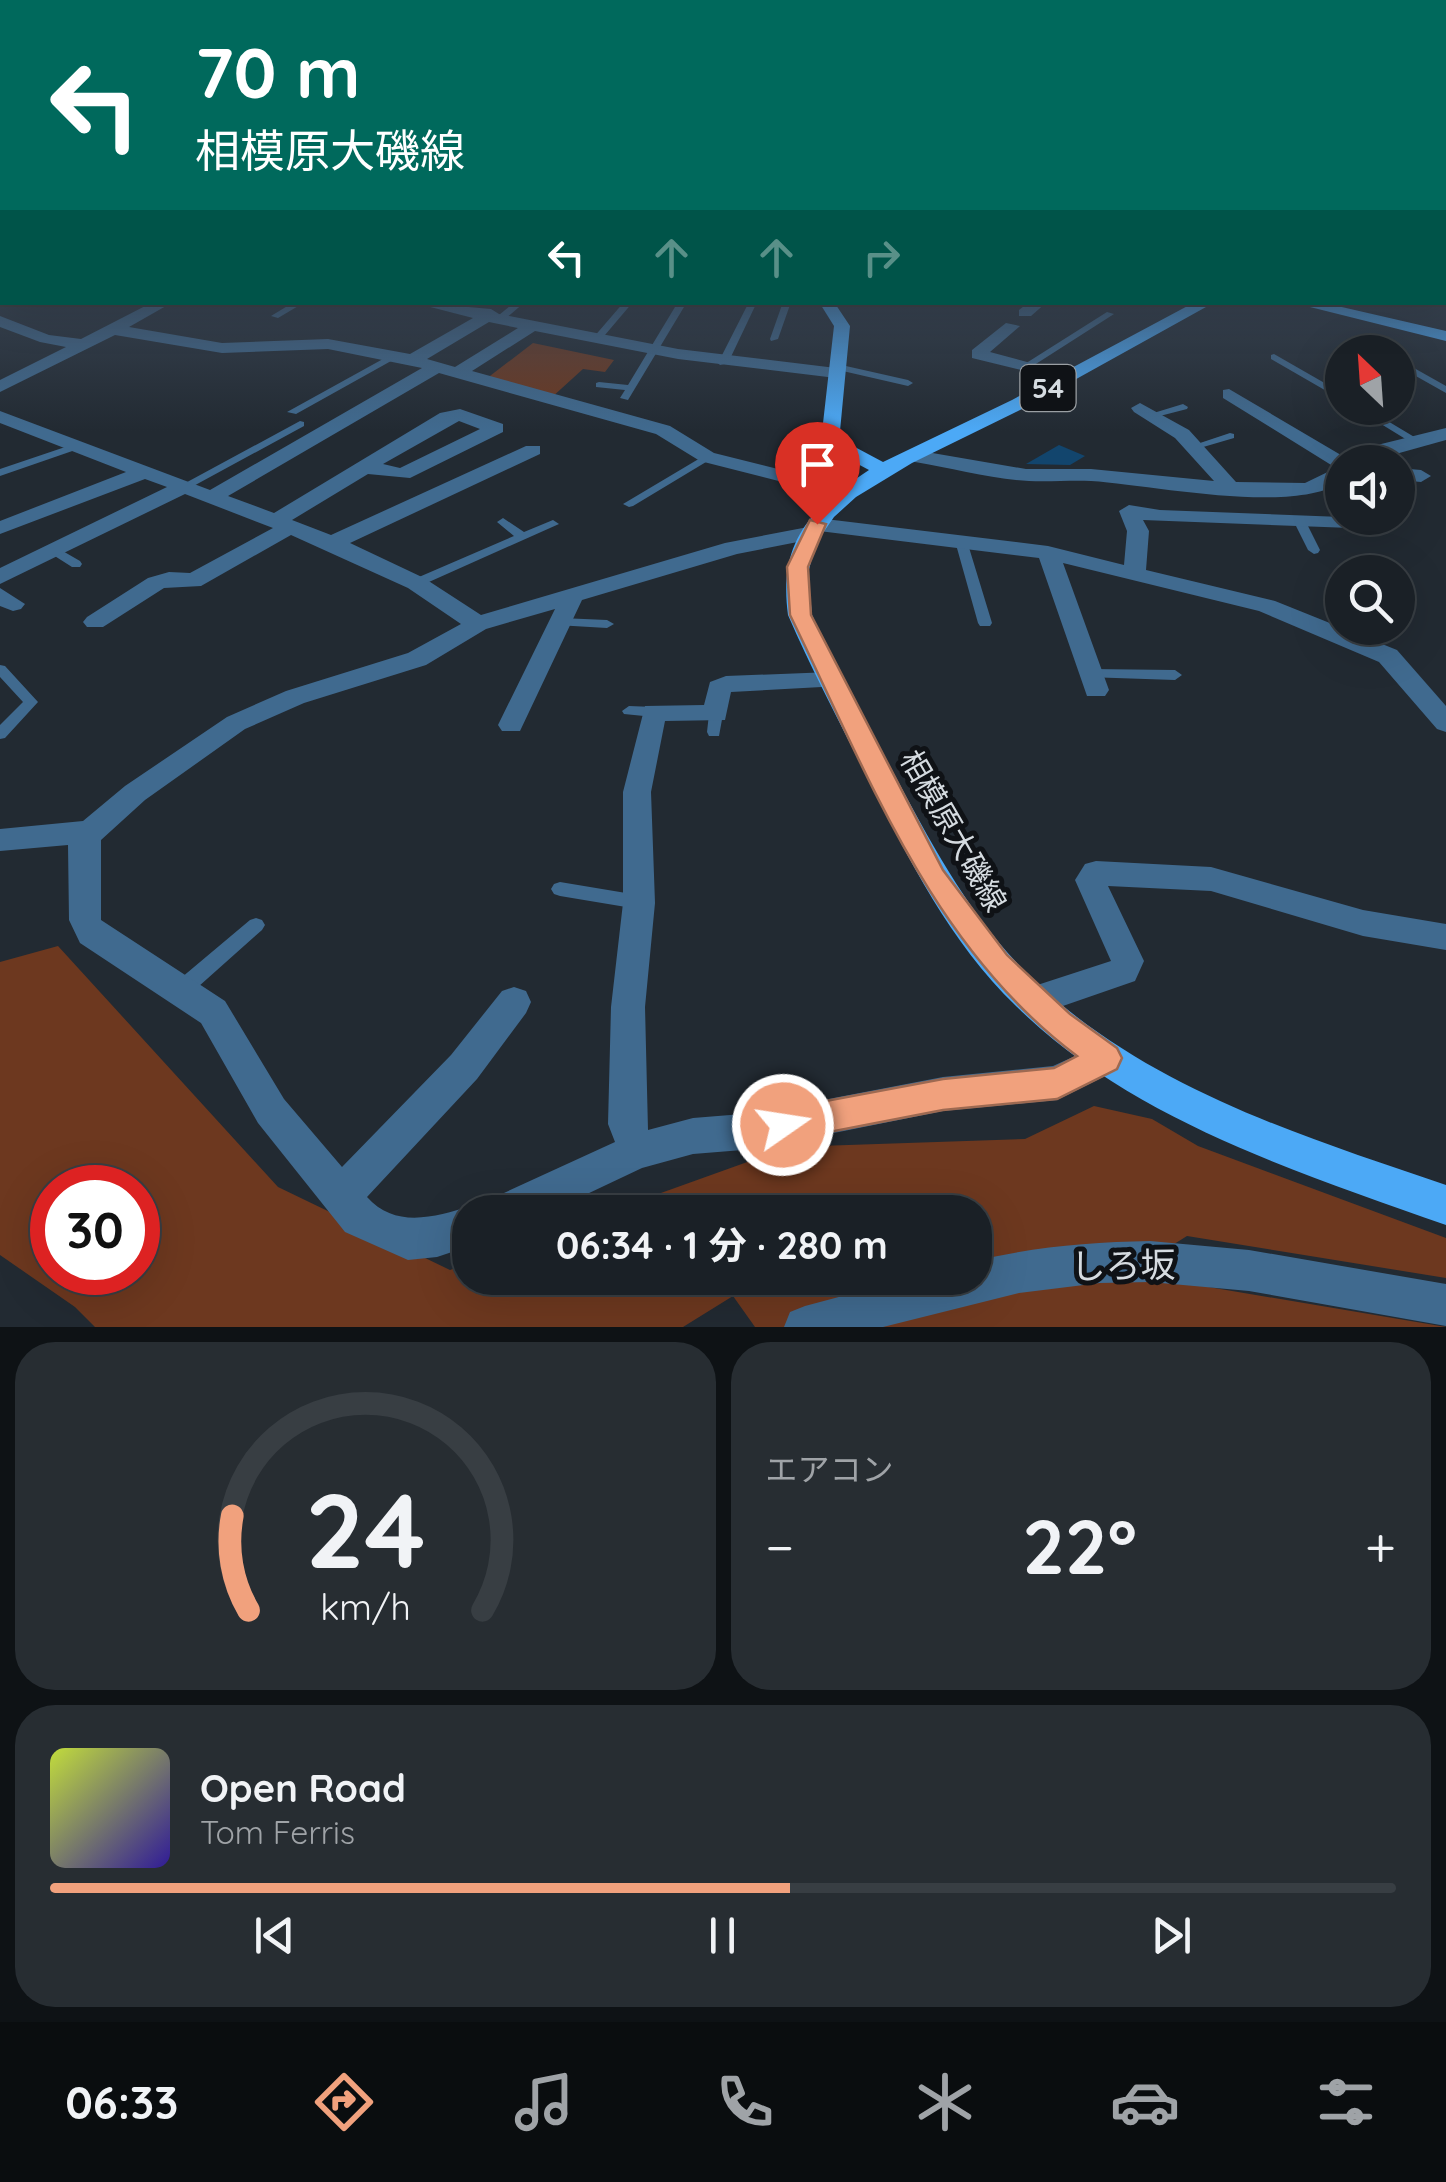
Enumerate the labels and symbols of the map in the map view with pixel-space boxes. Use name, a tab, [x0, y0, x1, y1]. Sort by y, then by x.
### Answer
north arrow	[1325, 335, 1415, 425]
road number: 54	[1020, 365, 1076, 411]
pin	[775, 422, 860, 525]
street label: 相模原大磯線	[892, 743, 1015, 918]
position arrow	[731, 1073, 835, 1177]
speed limit sign: 30	[30, 1165, 160, 1295]
street label: しろ坂	[1070, 1242, 1176, 1288]

